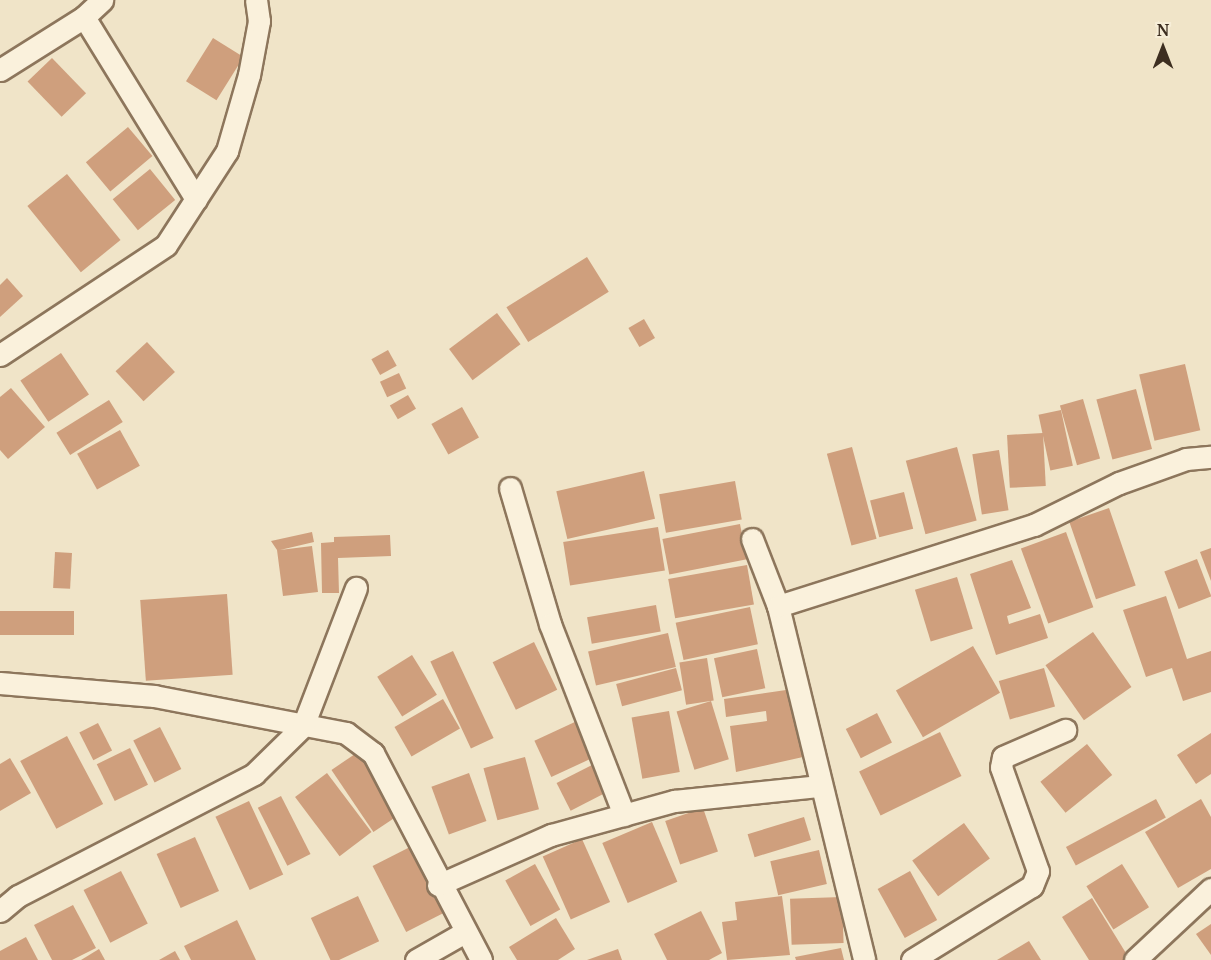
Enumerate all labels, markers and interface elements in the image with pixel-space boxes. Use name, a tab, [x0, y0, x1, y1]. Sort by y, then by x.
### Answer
north arrow	[1133, 18, 1193, 78]
text: N	[1157, 19, 1169, 41]

